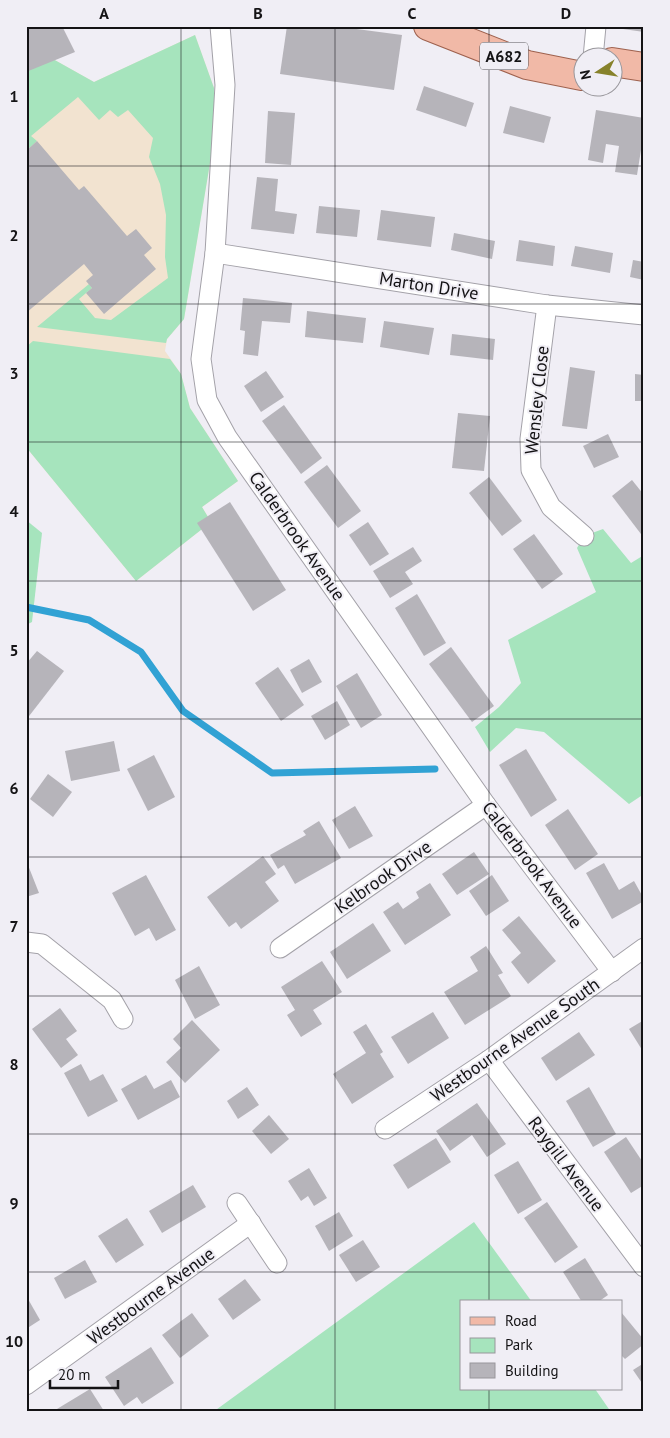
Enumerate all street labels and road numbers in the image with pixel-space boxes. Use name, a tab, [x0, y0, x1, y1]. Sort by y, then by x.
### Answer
road number: A682	[480, 42, 528, 70]
street label: Marton Drive	[378, 266, 480, 305]
street label: Wensley Close	[519, 344, 554, 455]
street label: Calderbrook Avenue	[244, 467, 351, 605]
street label: Calderbrook Avenue	[477, 797, 588, 933]
street label: Kelbrook Drive	[330, 835, 436, 918]
street label: Westbourne Avenue South	[426, 972, 604, 1107]
street label: Raygill Avenue	[523, 1112, 610, 1216]
street label: Westbourne Avenue	[83, 1242, 219, 1349]

